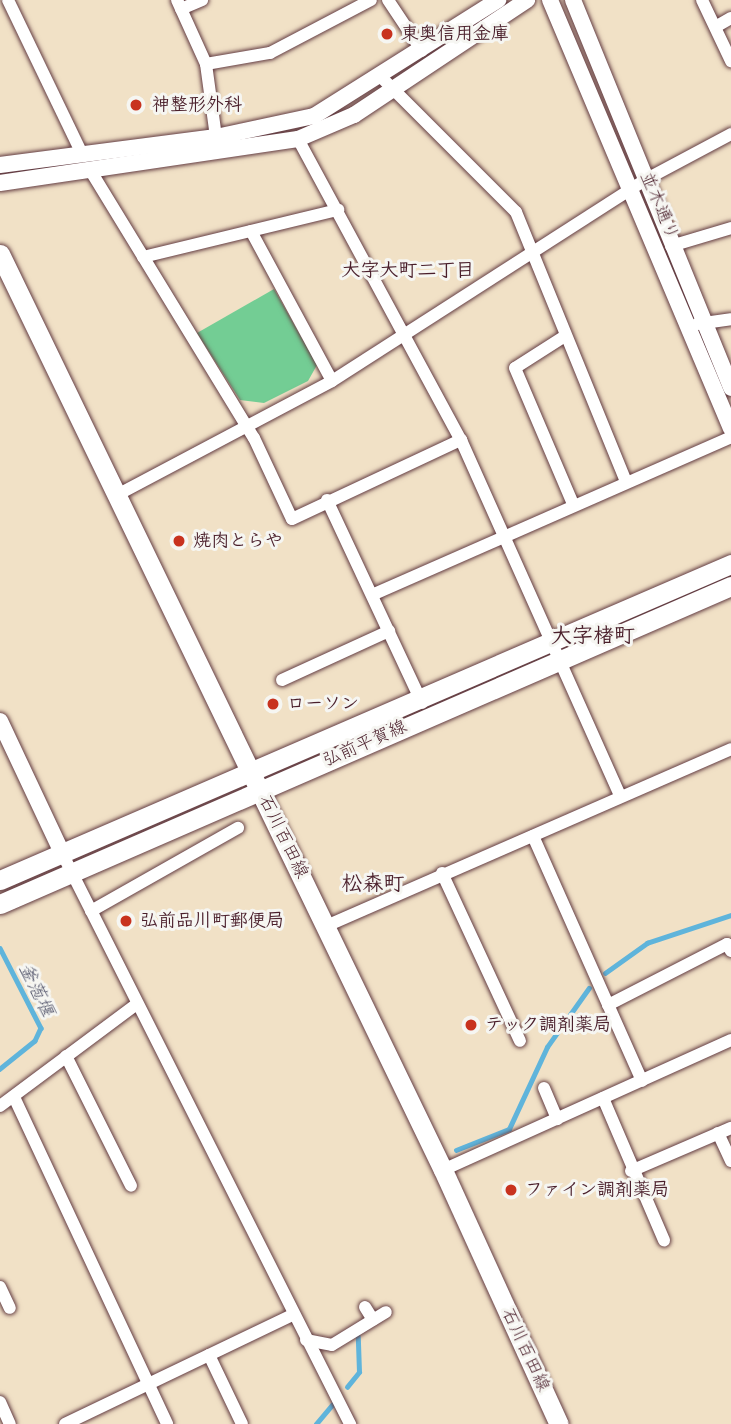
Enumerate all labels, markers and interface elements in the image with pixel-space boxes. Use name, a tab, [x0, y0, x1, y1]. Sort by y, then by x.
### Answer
place label: 東奥信用金庫	[401, 23, 509, 45]
marker: 東奥信用金庫	[379, 26, 395, 42]
place label: 神整形外科	[152, 94, 242, 116]
marker: 神整形外科	[126, 95, 146, 115]
street label: 並木通り	[635, 169, 683, 243]
district label: 大字大町二丁目	[342, 260, 474, 282]
place label: 焼肉とらや	[193, 530, 283, 552]
marker: 焼肉とらや	[171, 533, 187, 549]
district label: 大字楮町	[551, 623, 635, 649]
place label: ローソン	[287, 693, 359, 715]
marker: ローソン	[265, 696, 281, 712]
street label: 弘前平賀線	[319, 716, 411, 772]
street label: 石川百田線	[254, 792, 312, 882]
district label: 松森町	[342, 871, 404, 897]
place label: 弘前品川町郵便局	[140, 910, 284, 932]
marker: 弘前品川町郵便局	[118, 913, 134, 929]
water label: 釜萢堰	[13, 959, 59, 1021]
place label: テック調剤薬局	[485, 1014, 611, 1036]
marker: テック調剤薬局	[463, 1017, 479, 1033]
place label: ファイン調剤薬局	[525, 1179, 669, 1201]
marker: ファイン調剤薬局	[503, 1182, 519, 1198]
street label: 石川百田線	[496, 1305, 554, 1395]

